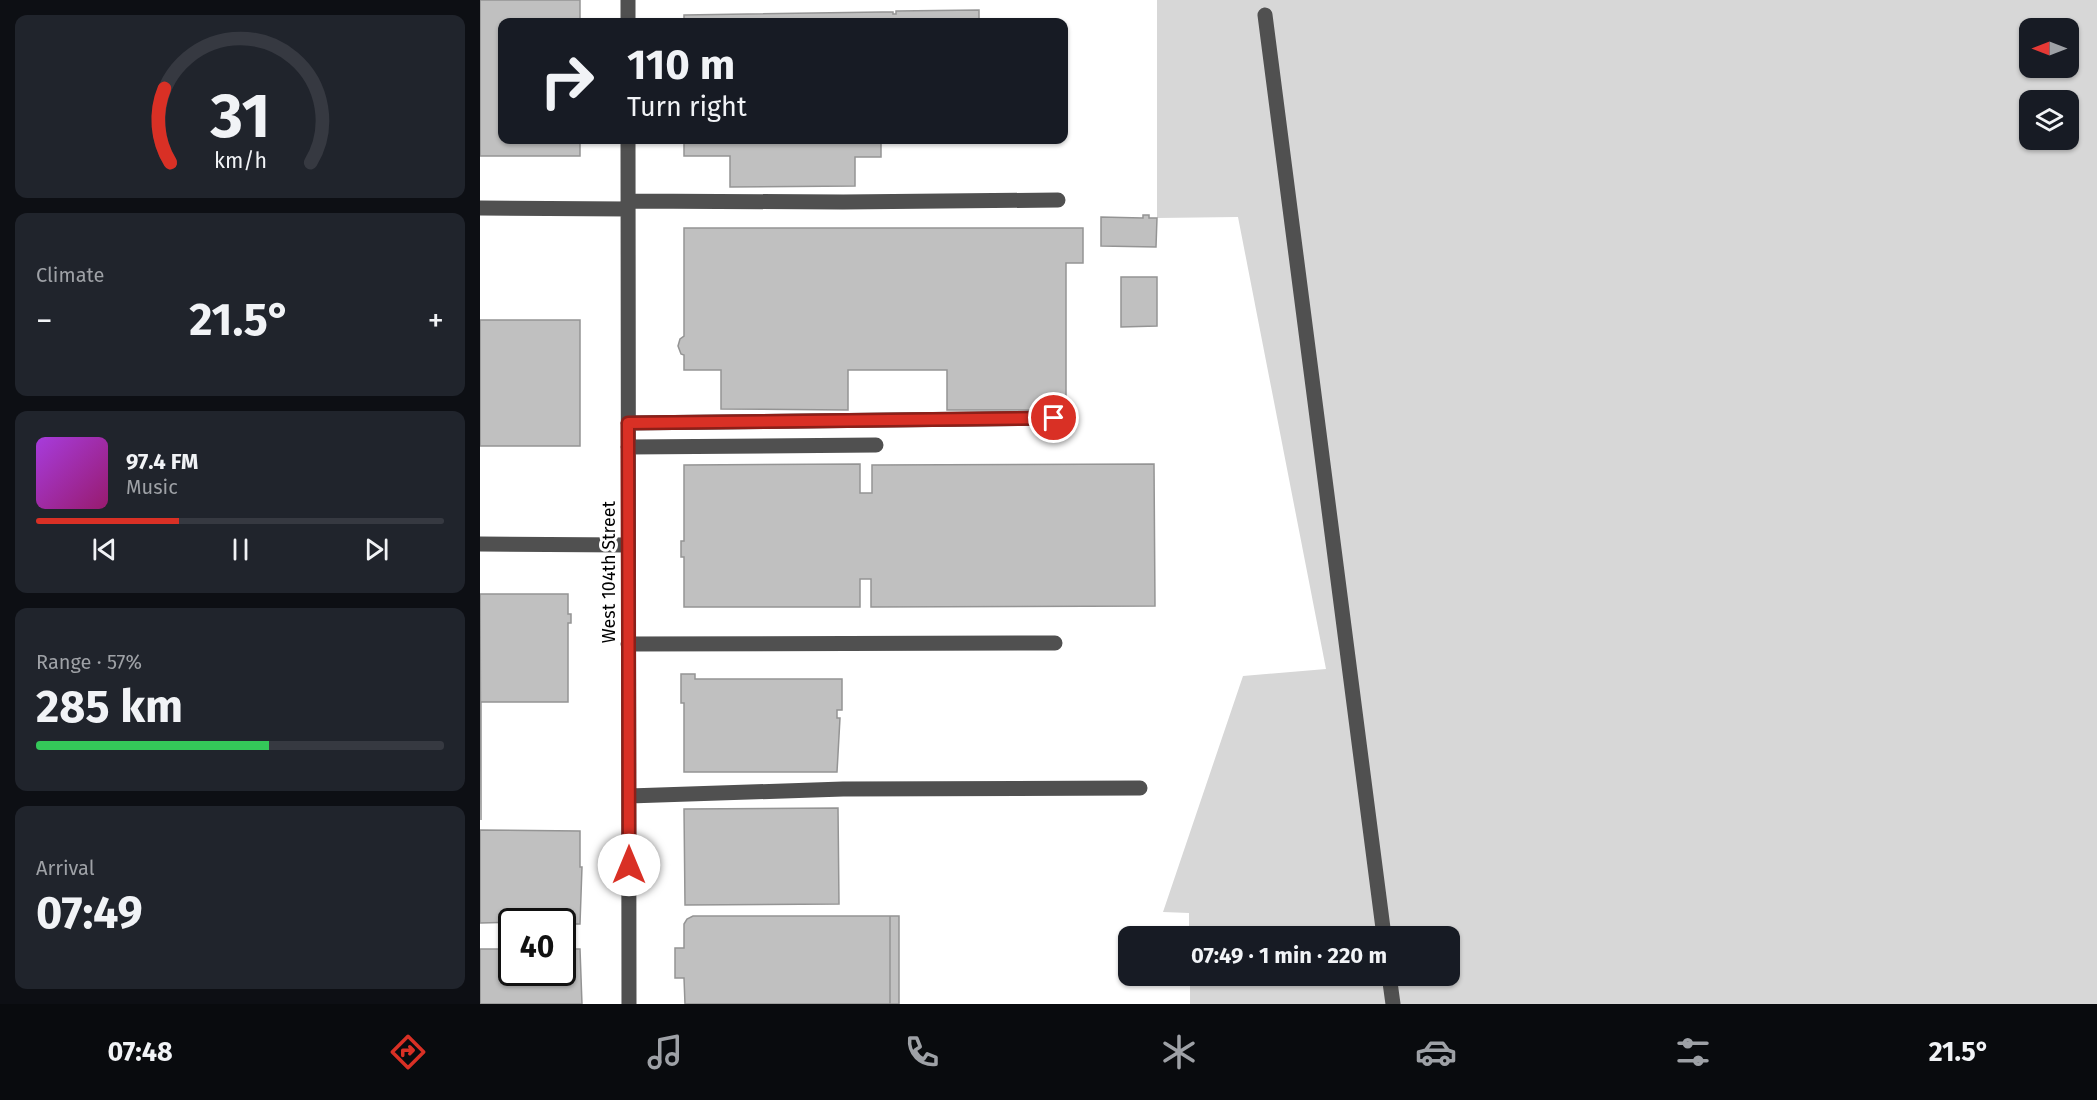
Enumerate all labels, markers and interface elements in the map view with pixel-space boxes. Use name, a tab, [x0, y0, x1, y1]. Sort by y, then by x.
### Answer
north arrow	[2019, 18, 2079, 78]
map controls	[2019, 18, 2079, 150]
text: 110 m	[627, 40, 735, 90]
icon: right	[528, 42, 606, 120]
text: 31	[209, 80, 270, 155]
button: layers	[2019, 90, 2079, 150]
text: Turn right	[627, 91, 747, 123]
text: km/h	[213, 149, 267, 175]
text: Climate	[36, 263, 104, 287]
text: 21.5°	[189, 293, 291, 347]
text: −	[36, 301, 53, 341]
text: +	[428, 301, 444, 341]
pin	[1028, 392, 1079, 443]
icon: arrive	[1037, 401, 1070, 434]
text: 97.4 FM	[126, 448, 198, 475]
text: Music	[126, 475, 178, 499]
street label: West 104th Street	[598, 500, 620, 643]
icon: previous	[88, 533, 121, 566]
icon: pause	[224, 533, 257, 566]
icon: next	[360, 533, 393, 566]
text: Range · 57%	[36, 650, 142, 674]
text: 285 km	[36, 680, 183, 734]
position arrow	[597, 833, 661, 897]
text: Arrival	[36, 856, 95, 880]
text: 07:49	[36, 886, 143, 940]
speed limit sign: 40	[498, 908, 576, 986]
text: 07:49 · 1 min · 220 m	[1191, 942, 1387, 969]
icon: directions	[387, 1031, 429, 1073]
icon: music	[644, 1031, 686, 1073]
icon: phone	[901, 1031, 943, 1073]
icon: climate	[1158, 1031, 1200, 1073]
icon: car	[1415, 1031, 1457, 1073]
icon: filters	[1672, 1031, 1714, 1073]
text: 07:48	[107, 1036, 173, 1068]
text: 21.5°	[1929, 1036, 1990, 1068]

